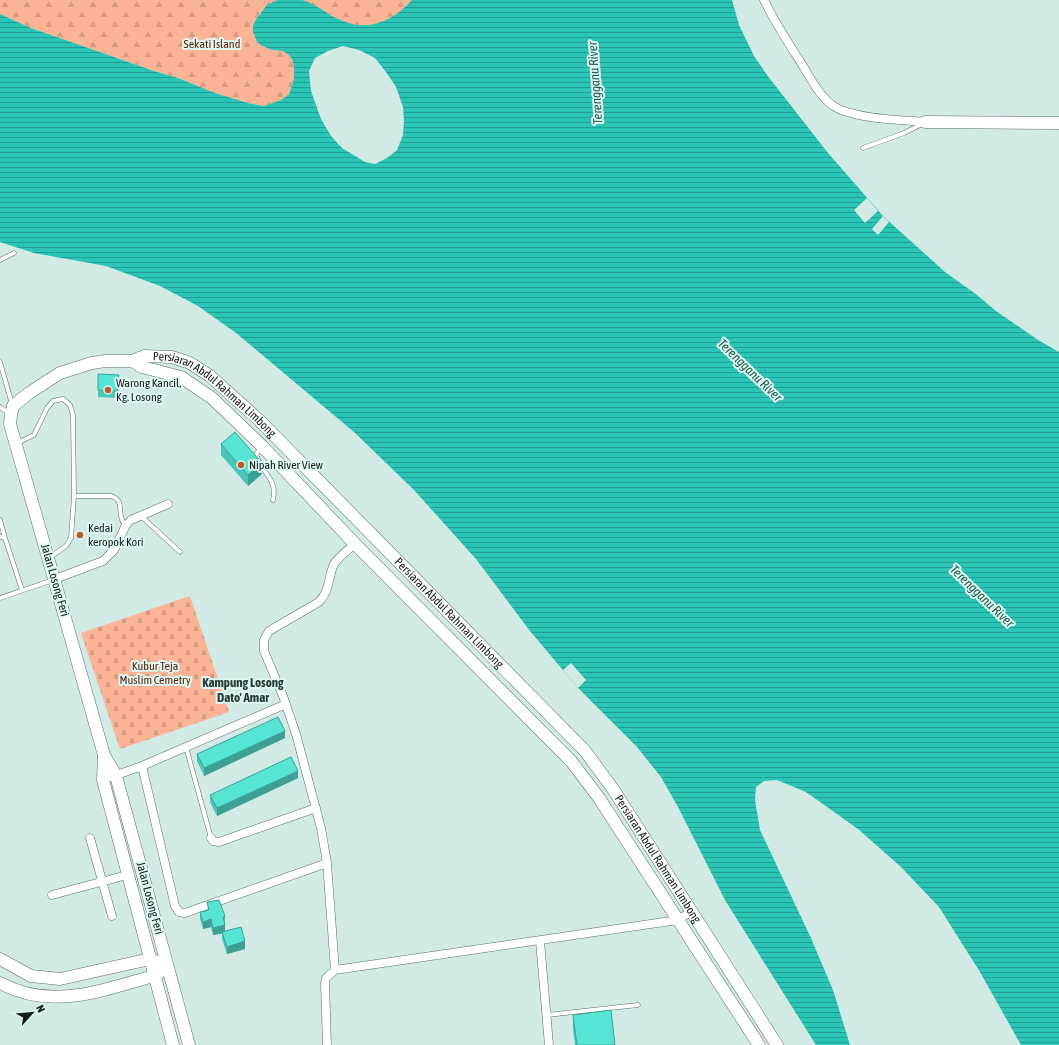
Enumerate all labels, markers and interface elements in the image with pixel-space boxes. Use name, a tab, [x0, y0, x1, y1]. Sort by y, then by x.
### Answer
park label: Sekati Island	[184, 37, 240, 51]
water label: Terengganu River	[585, 40, 605, 125]
water label: Terengganu River	[715, 336, 786, 405]
street label: Persiaran Abdul Rahman Limbong	[153, 349, 280, 441]
place label: Warong Kancil, Kg. Losong	[116, 376, 181, 404]
marker: Warong Kancil, Kg. Losong	[103, 385, 113, 395]
place label: Nipah River View	[249, 458, 323, 472]
marker: Nipah River View	[236, 460, 246, 470]
place label: Kedai keropok Kori	[88, 521, 144, 549]
marker: Kedai keropok Kori	[75, 530, 85, 540]
street label: Jalan Losong Feri	[38, 542, 72, 618]
street label: Persiaran Abdul Rahman Limbong	[392, 555, 507, 672]
water label: Terengganu River	[947, 562, 1018, 631]
park label: Kubur Teja Muslim Cemetry	[119, 659, 191, 687]
district label: Kampung Losong Dato' Amar	[202, 675, 284, 705]
street label: Persiaran Abdul Rahman Limbong	[612, 792, 704, 926]
street label: Jalan Losong Feri	[134, 860, 166, 936]
north arrow	[12, 993, 52, 1033]
text: N	[34, 1003, 48, 1014]

